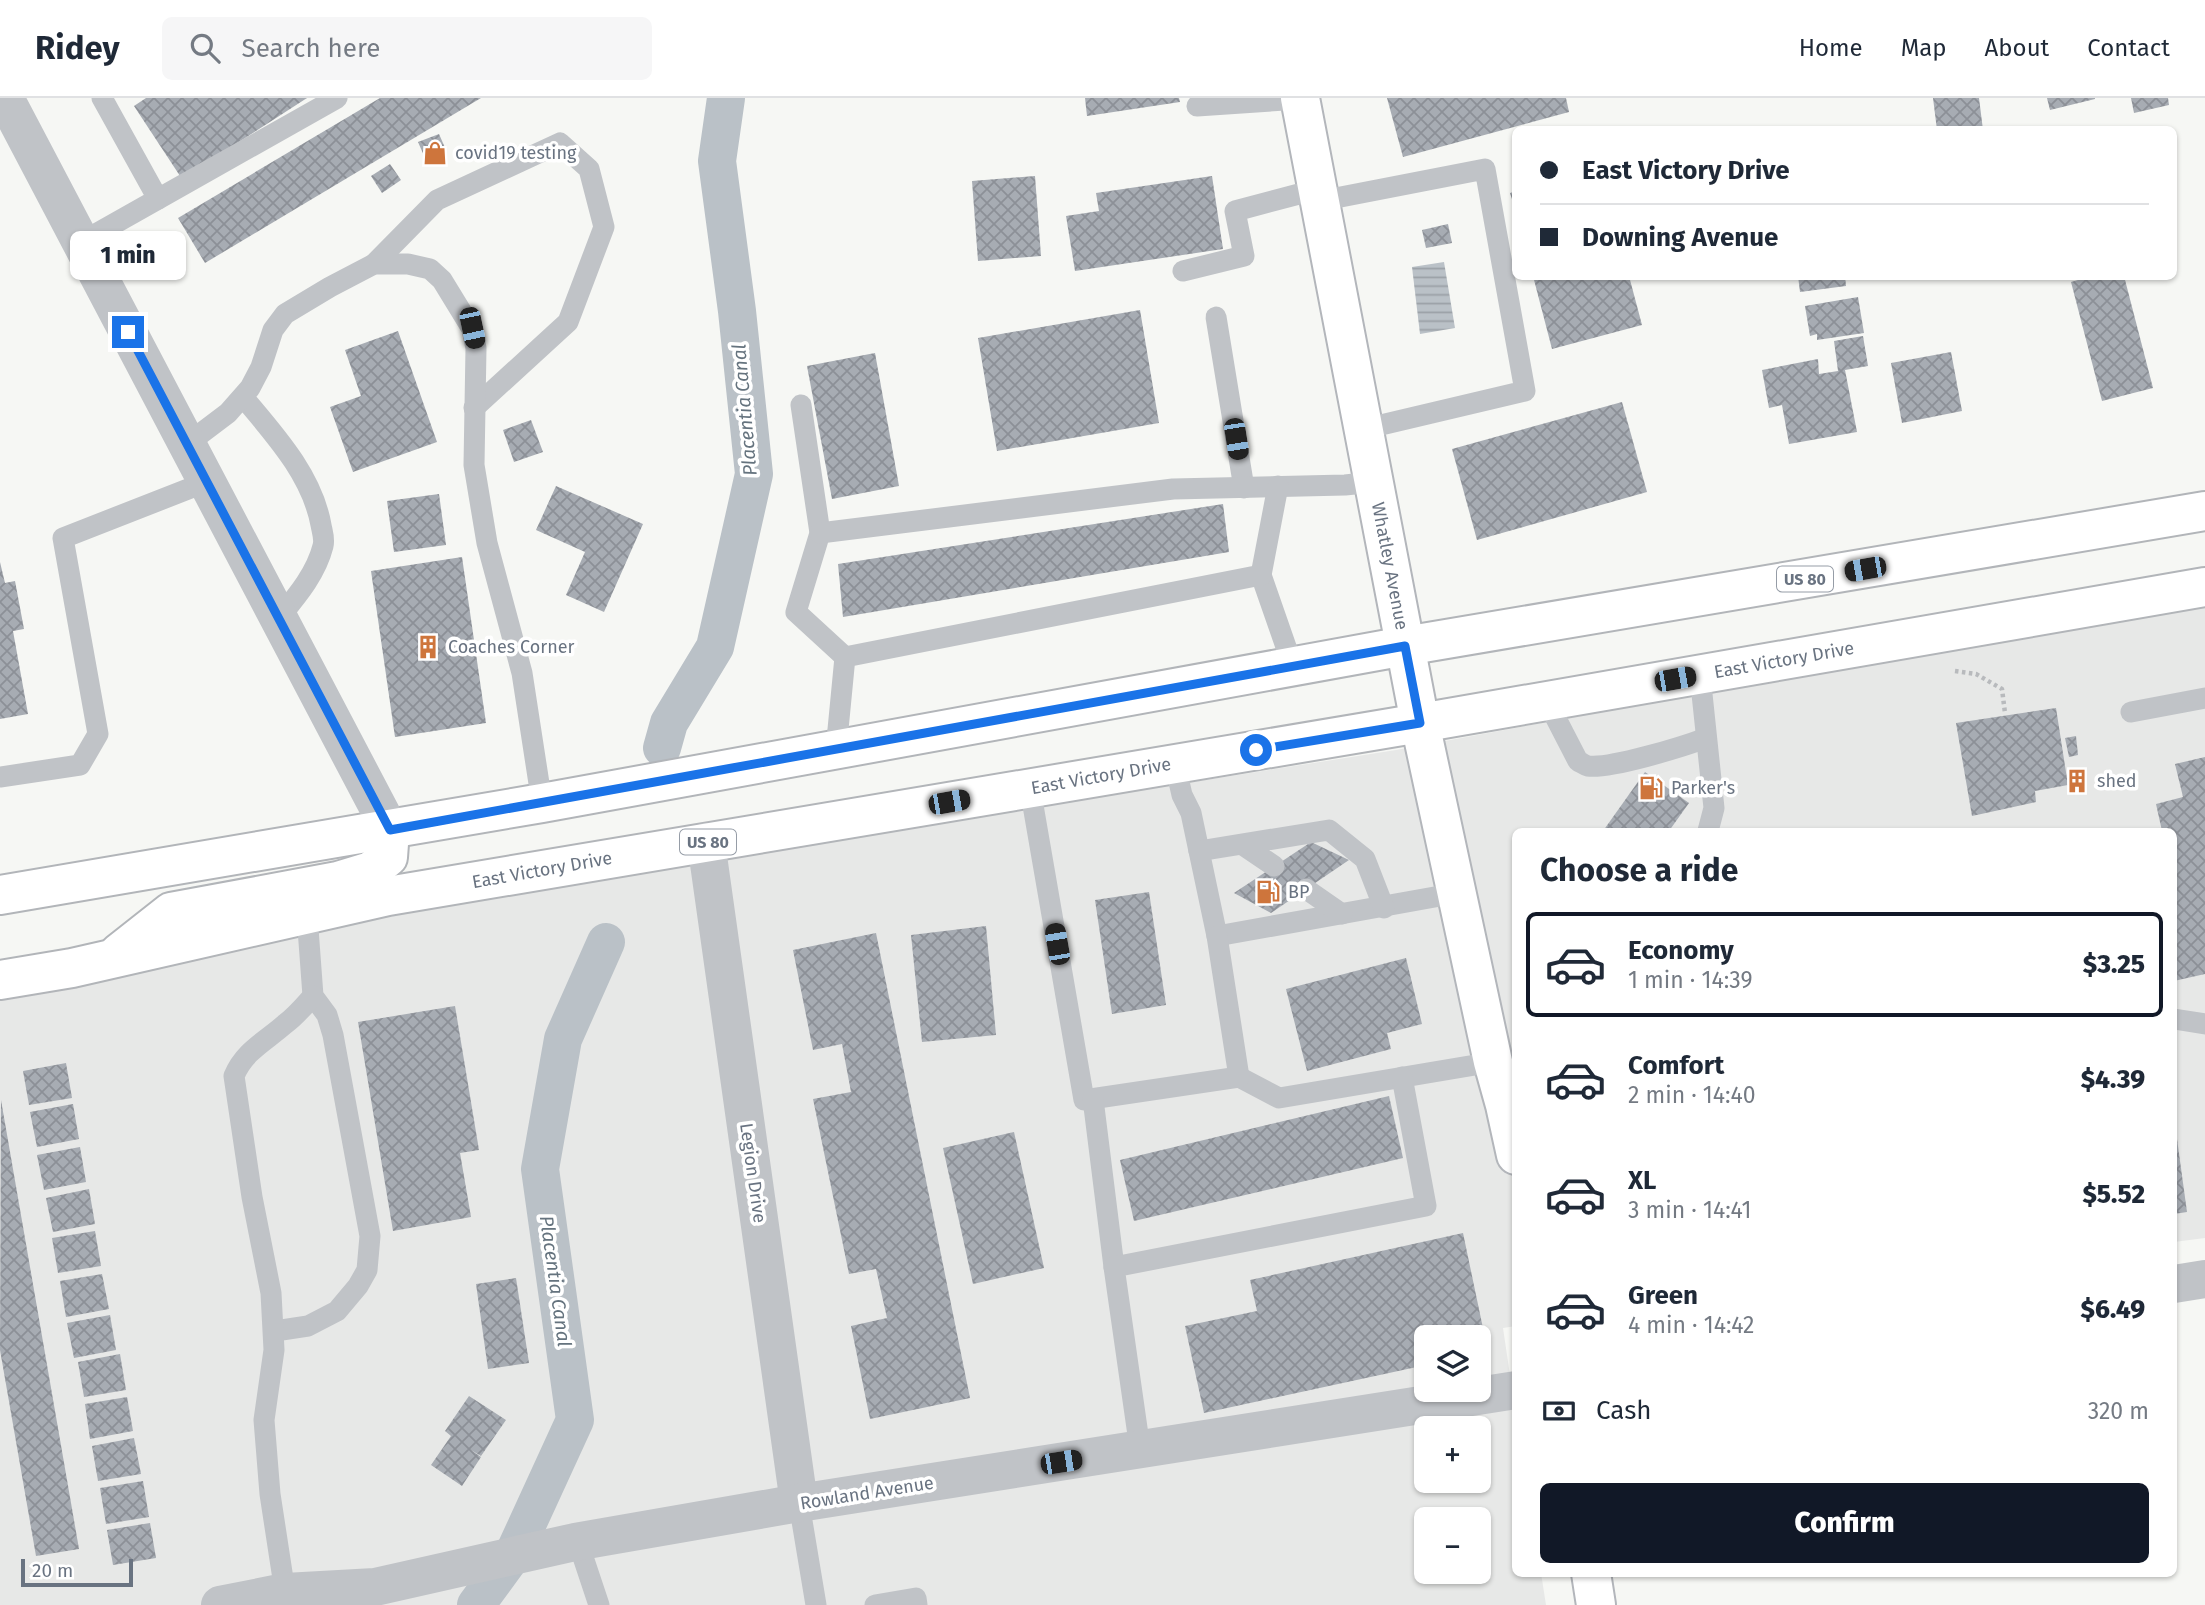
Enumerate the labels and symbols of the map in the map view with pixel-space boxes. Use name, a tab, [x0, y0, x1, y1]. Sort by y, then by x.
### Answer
shop icon: covid19 testing	[421, 139, 449, 167]
place label: covid19 testing	[455, 142, 577, 164]
callout: 1 min	[70, 230, 186, 280]
car	[458, 305, 487, 351]
route end	[112, 316, 144, 348]
water label: Placentia Canal	[727, 343, 762, 477]
car	[1223, 417, 1250, 461]
street label: Whatley Avenue	[1367, 500, 1413, 632]
car	[1843, 555, 1888, 583]
road number: US 80	[1777, 566, 1833, 592]
building icon: Coaches Corner	[414, 633, 442, 661]
place label: Coaches Corner	[448, 636, 575, 658]
street label: East Victory Drive	[1712, 637, 1856, 683]
car	[1653, 665, 1698, 693]
route start	[1240, 734, 1272, 766]
street label: East Victory Drive	[1029, 753, 1173, 799]
building icon: shed	[2063, 767, 2091, 795]
place label: shed	[2097, 770, 2137, 792]
fuel station icon: Parker's	[1637, 774, 1665, 802]
place label: Parker's	[1671, 777, 1735, 799]
car	[927, 788, 972, 816]
road number: US 80	[680, 830, 736, 855]
street label: East Victory Drive	[470, 847, 614, 893]
fuel station icon: BP	[1254, 878, 1282, 906]
place label: BP	[1288, 881, 1309, 903]
car	[1044, 921, 1071, 967]
street label: Legion Drive	[735, 1122, 771, 1224]
water label: Placentia Canal	[535, 1214, 576, 1348]
car	[1039, 1448, 1084, 1476]
street label: Rowland Avenue	[799, 1472, 935, 1514]
scale bar	[21, 1556, 133, 1588]

